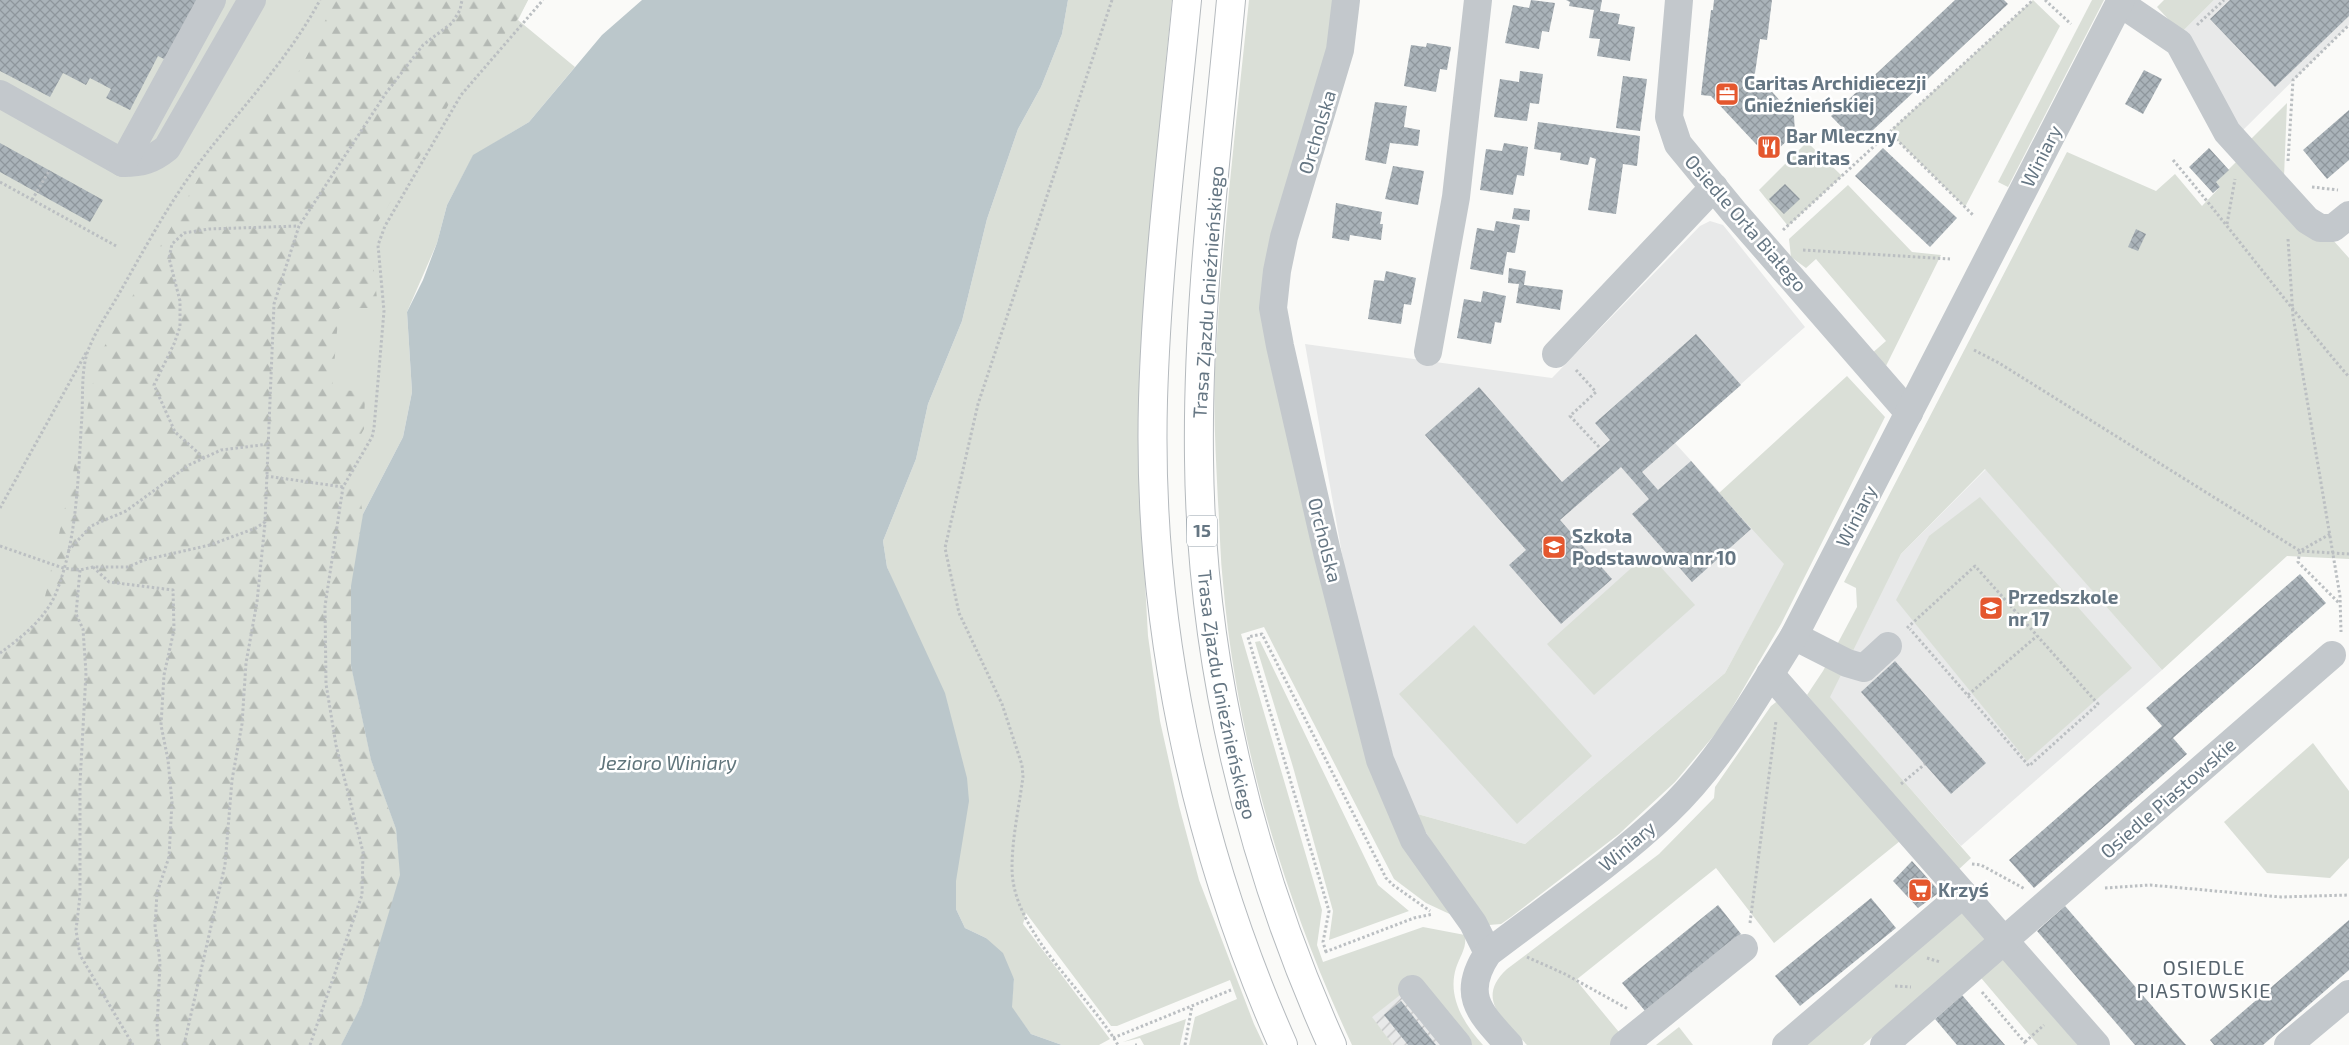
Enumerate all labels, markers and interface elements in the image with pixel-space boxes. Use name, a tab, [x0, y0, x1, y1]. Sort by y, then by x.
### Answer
place label: Caritas Archidiecezji Gnieźnieńskiej	[1744, 71, 1927, 116]
office icon: Caritas Archidiecezji Gnieźnieńskiej	[1714, 81, 1740, 107]
street label: Orcholska	[1293, 87, 1340, 177]
street label: Winiary	[2015, 121, 2066, 191]
place label: Bar Mleczny Caritas	[1786, 124, 1897, 169]
restaurant icon: Bar Mleczny Caritas	[1756, 134, 1782, 160]
street label: Osiedle Orła Białego	[1681, 149, 1812, 296]
street label: Trasa Zjazdu Gnieźnieńskiego	[1187, 165, 1228, 419]
street label: Winiary	[1830, 481, 1881, 551]
street label: Orcholska	[1304, 495, 1347, 585]
road number: 15	[1187, 516, 1217, 546]
place label: Szkoła Podstawowa nr 10	[1572, 524, 1737, 569]
school or university icon: Szkoła Podstawowa nr 10	[1541, 534, 1567, 560]
street label: Trasa Zjazdu Gnieźnieńskiego	[1194, 569, 1262, 822]
place label: Przedszkole nr 17	[2008, 585, 2119, 630]
school or university icon: Przedszkole nr 17	[1978, 595, 2004, 621]
street label: Osiedle Piastowskie	[2095, 732, 2240, 863]
water label: Jezioro Winiary	[598, 750, 737, 775]
street label: Winiary	[1594, 815, 1660, 876]
supermarket icon: Krzyś	[1907, 877, 1933, 903]
place label: Krzyś	[1938, 878, 1989, 902]
district label: OSIEDLE PIASTOWSKIE	[2137, 955, 2271, 1002]

